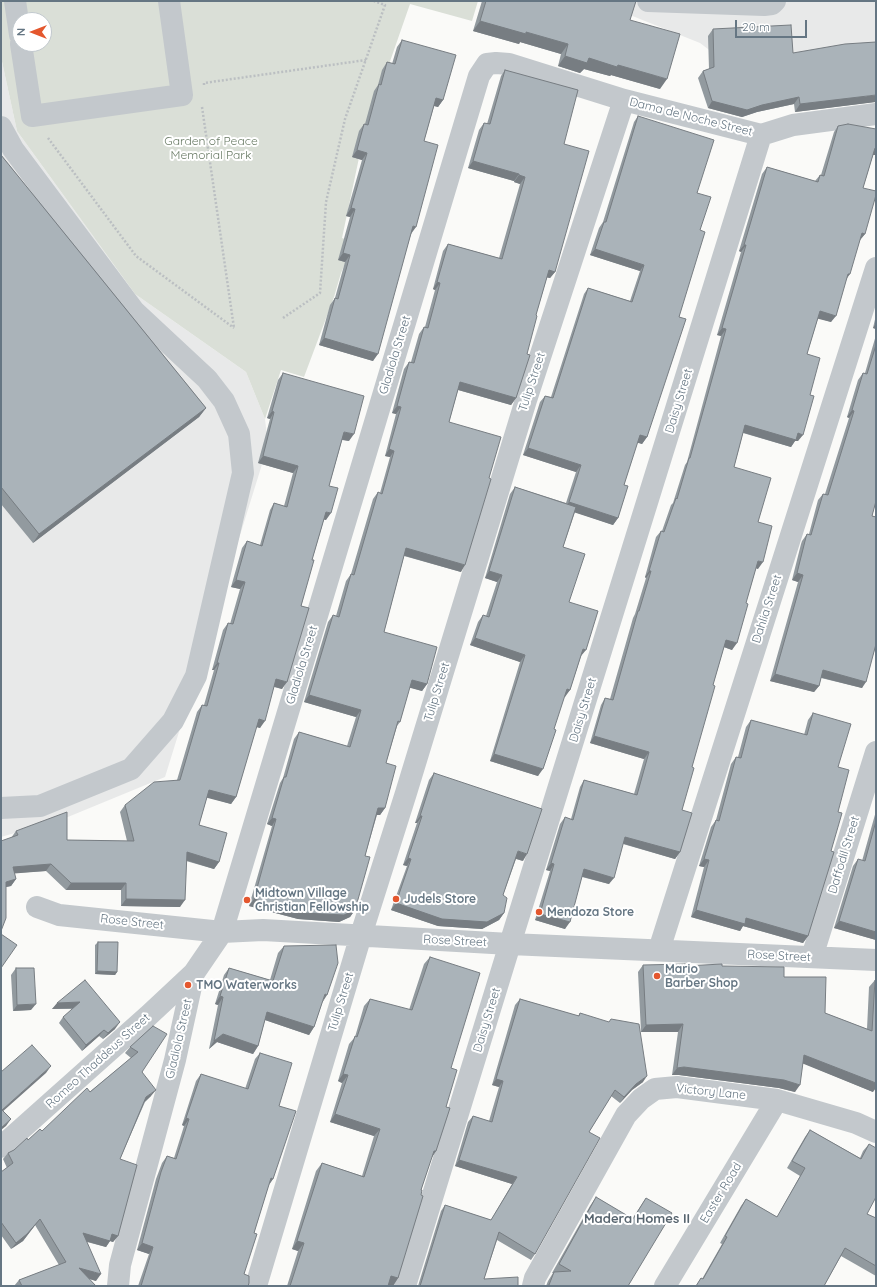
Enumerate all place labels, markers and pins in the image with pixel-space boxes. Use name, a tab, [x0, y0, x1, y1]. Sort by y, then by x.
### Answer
place label: Midtown Village Christian Fellowship	[255, 886, 369, 914]
place label: Judels Store	[404, 892, 476, 906]
marker: Judels Store	[391, 894, 401, 904]
marker: Midtown Village Christian Fellowship	[242, 895, 252, 905]
place label: Mendoza Store	[547, 905, 634, 919]
marker: Mendoza Store	[534, 907, 544, 917]
place label: Mario Barber Shop	[665, 962, 738, 990]
marker: Mario Barber Shop	[652, 971, 662, 981]
place label: TMO Waterworks	[196, 978, 297, 992]
marker: TMO Waterworks	[183, 980, 193, 990]

